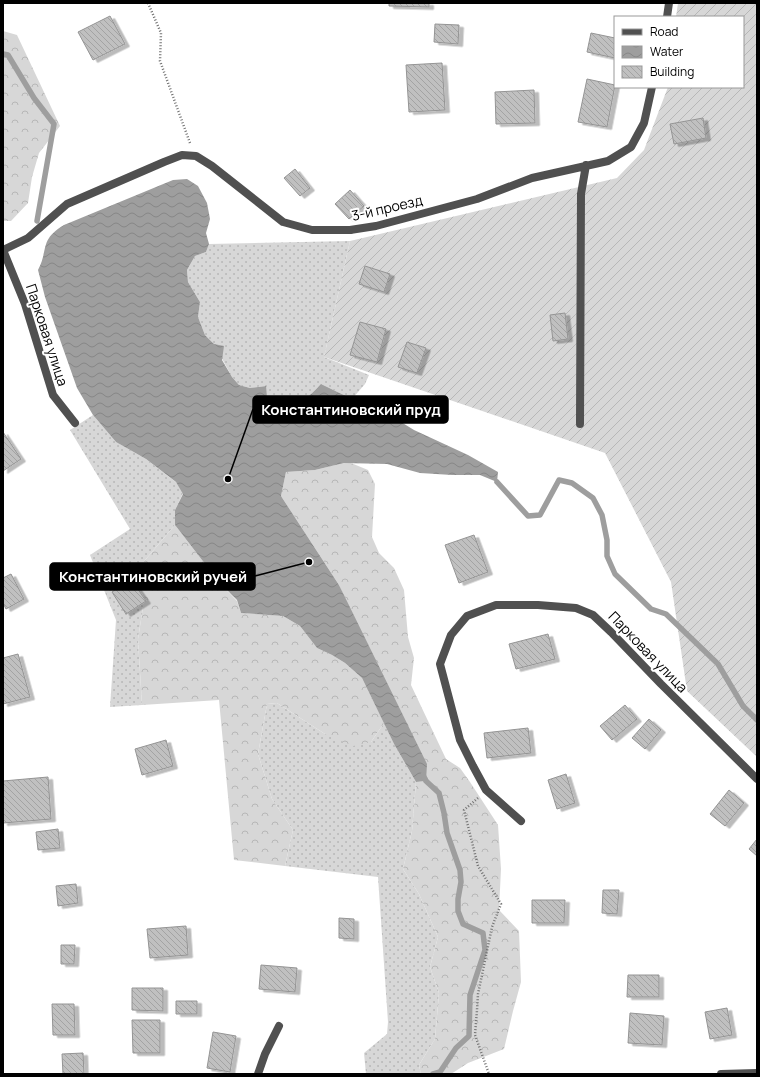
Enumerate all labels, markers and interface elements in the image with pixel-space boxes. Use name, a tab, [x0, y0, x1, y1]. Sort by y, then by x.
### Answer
legend	[614, 16, 744, 88]
text: Road	[650, 23, 678, 40]
text: Water	[650, 43, 684, 60]
text: Building	[650, 63, 694, 80]
street label: 3-й проезд	[350, 190, 424, 225]
street label: Парковая улица	[22, 281, 73, 388]
callout: Константиновский пруд	[253, 396, 448, 423]
text: Константиновский пруд	[261, 399, 441, 420]
callout: Константиновский ручей	[50, 563, 255, 590]
text: Константиновский ручей	[59, 566, 247, 587]
street label: Парковая улица	[605, 607, 692, 696]

